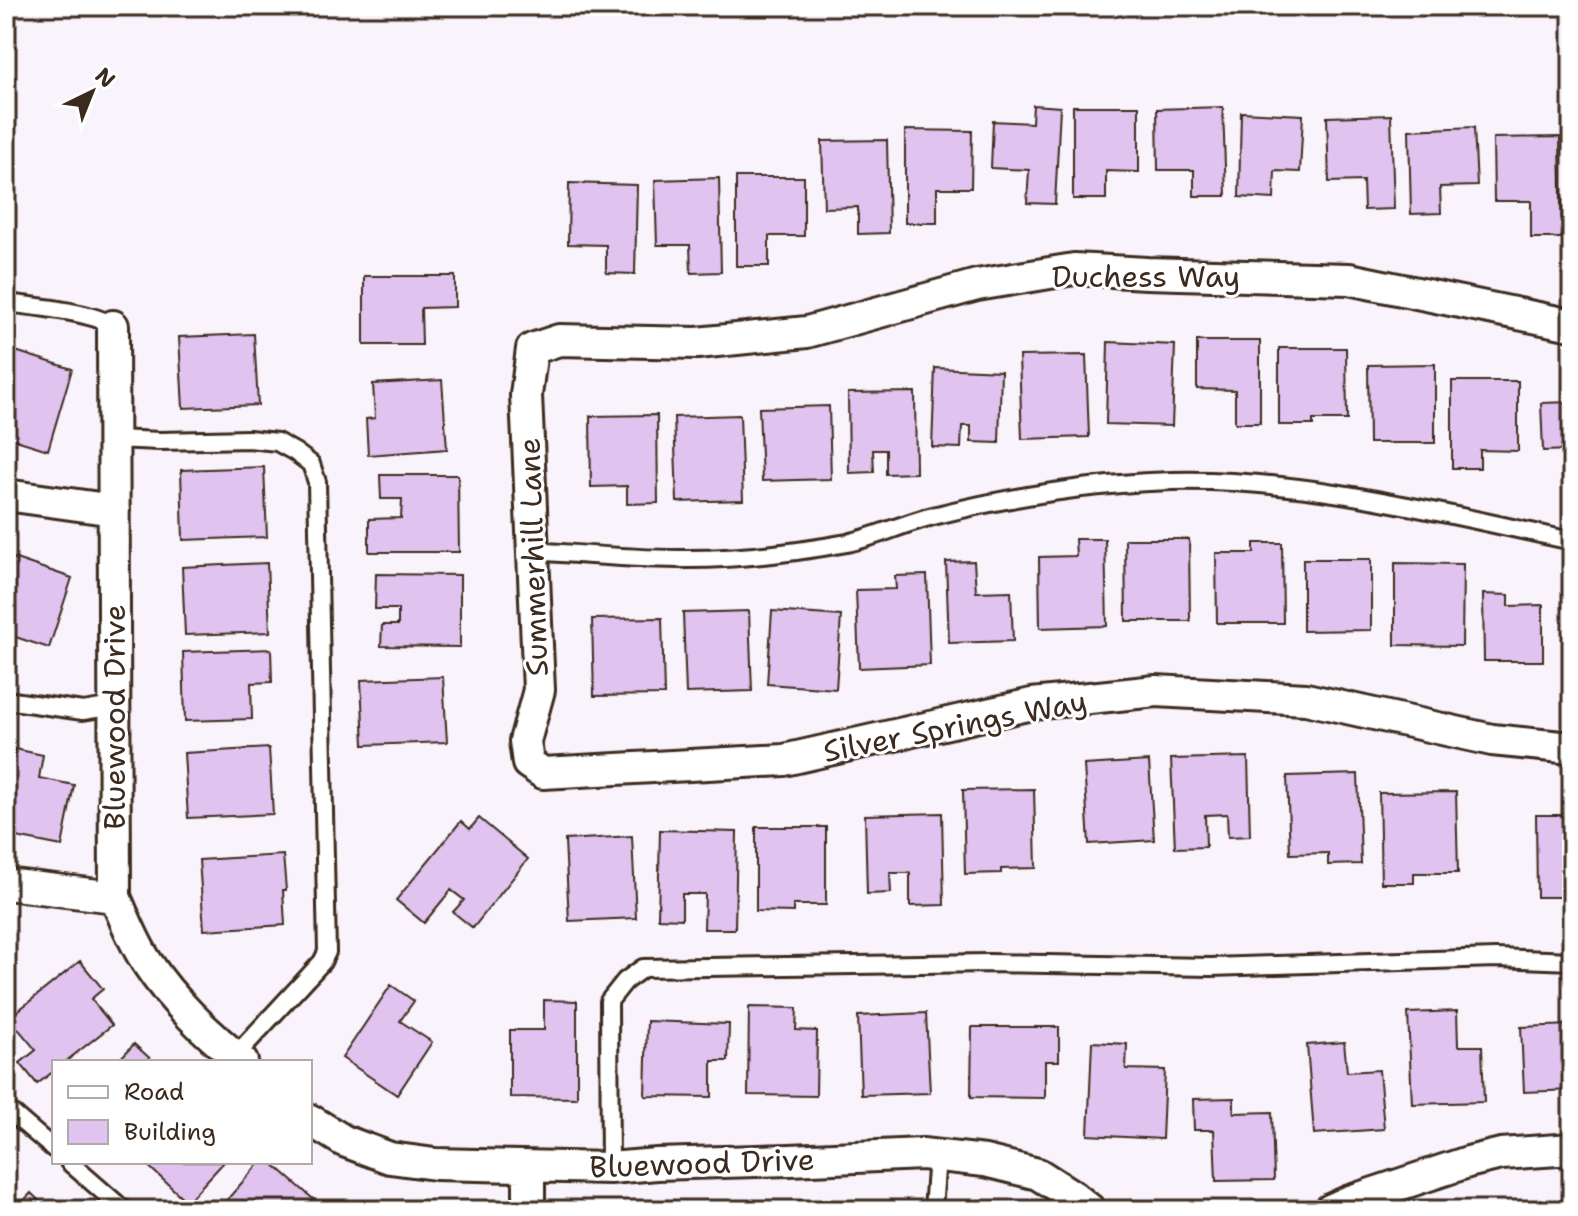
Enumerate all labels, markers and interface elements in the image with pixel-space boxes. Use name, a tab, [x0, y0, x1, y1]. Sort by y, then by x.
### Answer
north arrow	[52, 52, 132, 132]
text: N	[89, 61, 122, 94]
street label: Duchess Way	[1052, 256, 1240, 297]
street label: Summerhill Lane	[508, 437, 558, 677]
street label: Bluewood Drive	[94, 604, 135, 830]
street label: Silver Springs Way	[820, 680, 1090, 772]
legend	[52, 1060, 312, 1164]
text: Road	[124, 1076, 184, 1108]
text: Building	[124, 1116, 216, 1148]
street label: Bluewood Drive	[589, 1139, 815, 1187]

